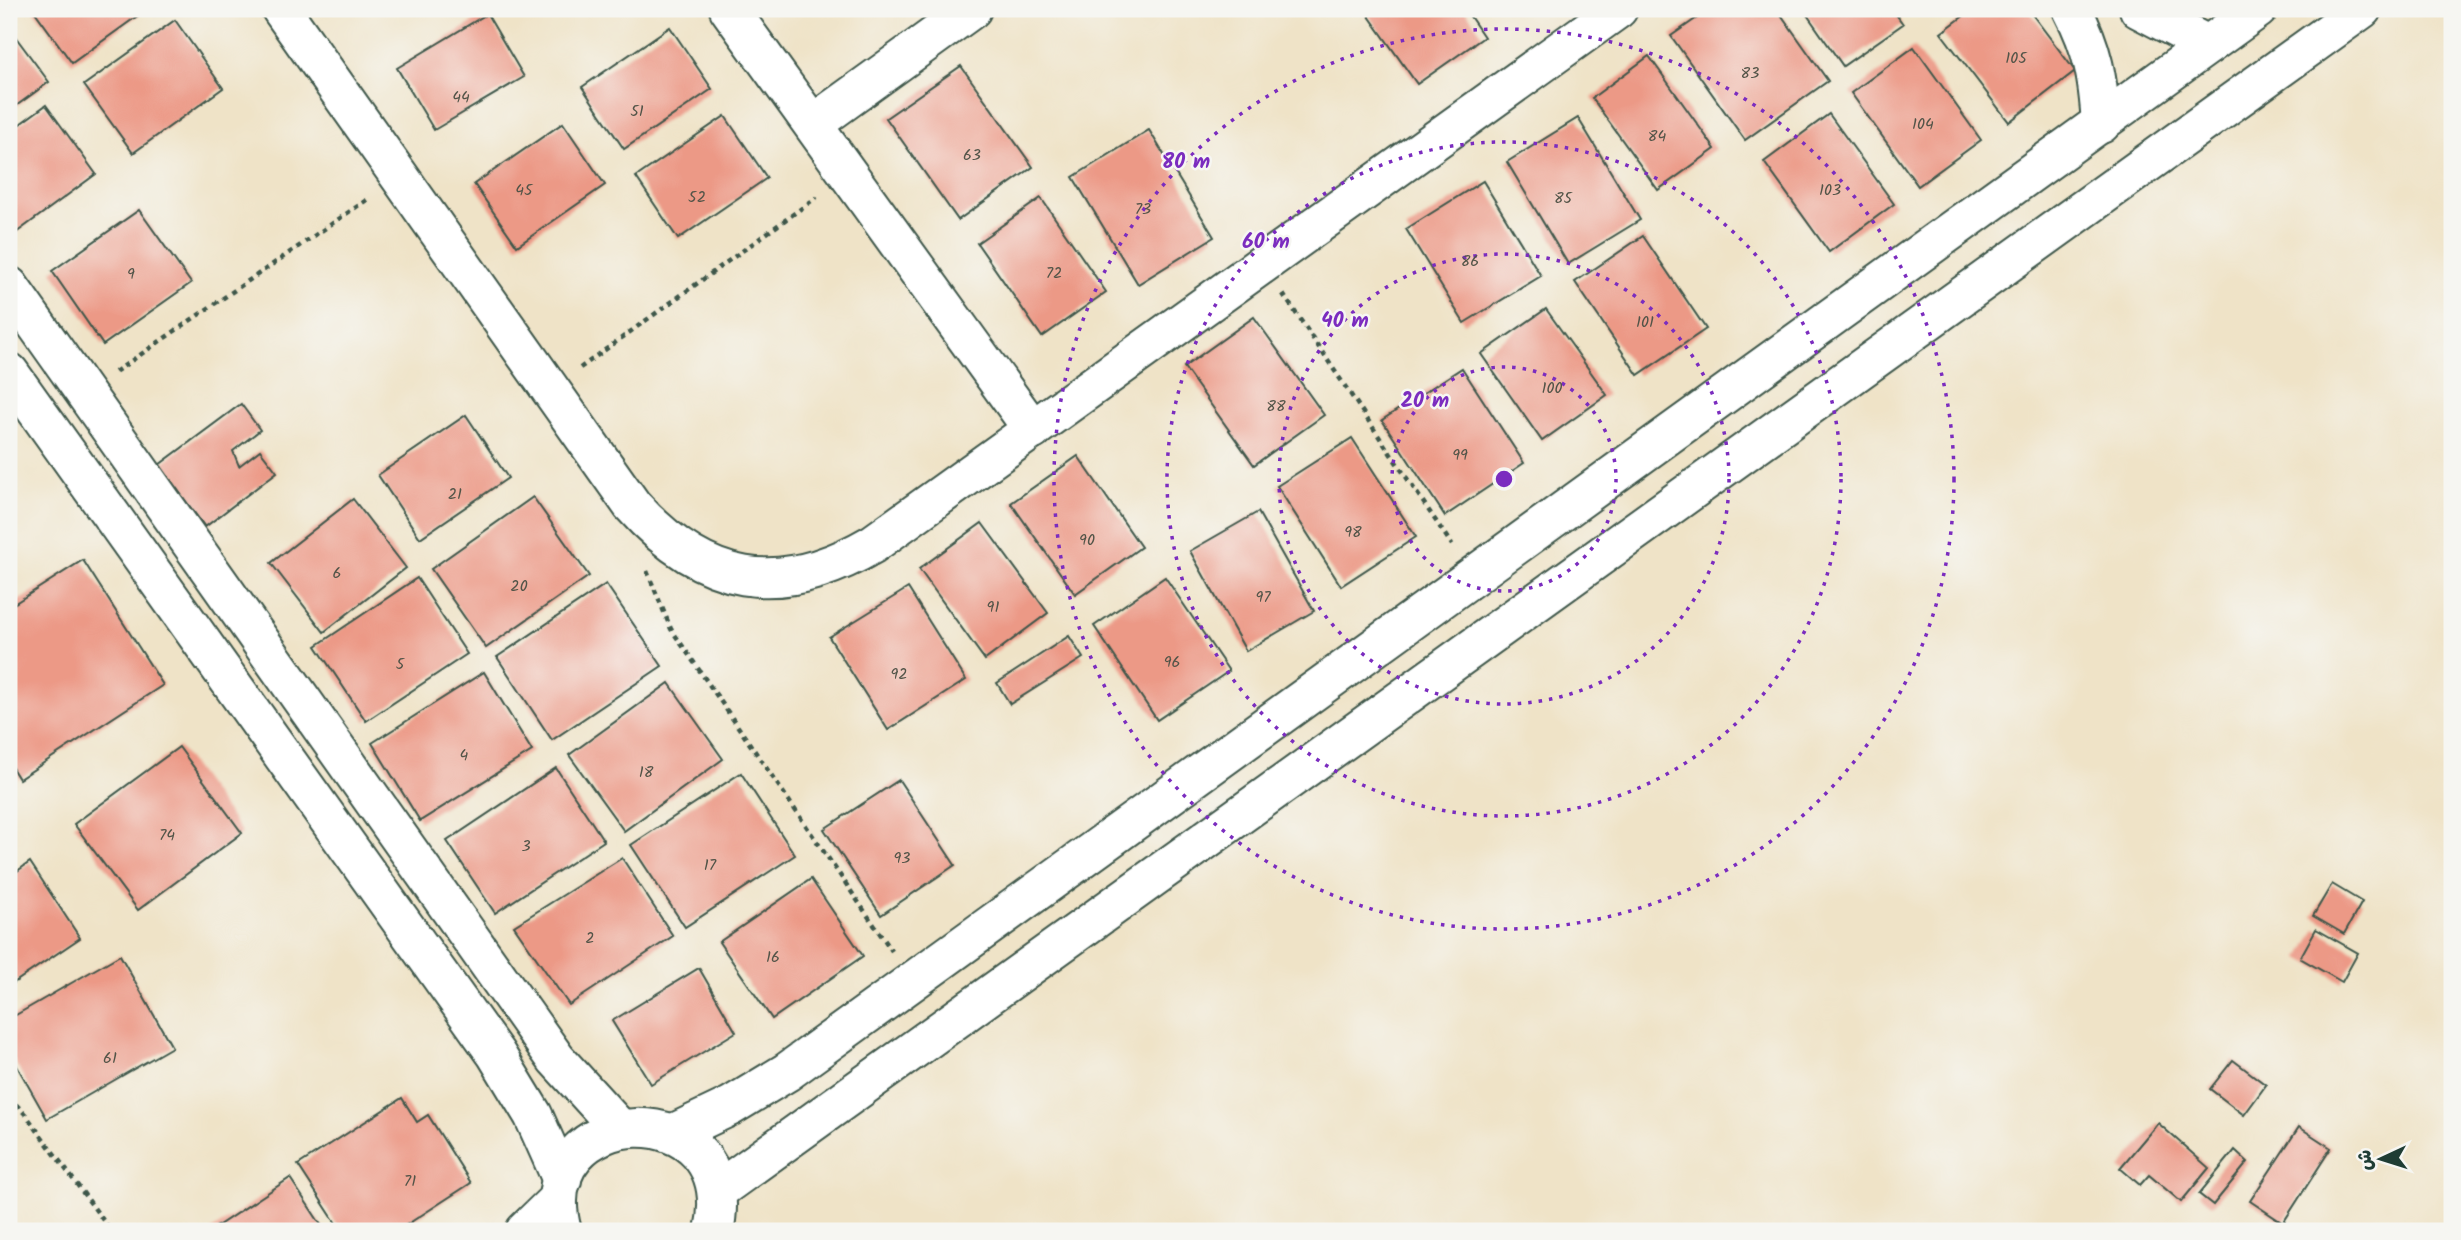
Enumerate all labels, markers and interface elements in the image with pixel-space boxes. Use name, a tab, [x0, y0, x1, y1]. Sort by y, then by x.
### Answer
house number: 105	[2005, 46, 2028, 71]
house number: 83	[1741, 61, 1759, 86]
house number: 44	[452, 85, 470, 110]
house number: 51	[630, 99, 644, 124]
house number: 104	[1912, 112, 1934, 137]
house number: 84	[1648, 124, 1666, 149]
house number: 63	[963, 143, 981, 168]
text: 80 m	[1162, 146, 1210, 179]
house number: 45	[515, 178, 534, 203]
house number: 103	[1819, 178, 1841, 203]
house number: 52	[688, 185, 706, 210]
house number: 85	[1554, 186, 1574, 211]
house number: 73	[1135, 197, 1151, 222]
text: 60 m	[1242, 226, 1290, 259]
house number: 86	[1461, 249, 1479, 274]
house number: 72	[1046, 261, 1062, 286]
house number: 9	[127, 262, 135, 287]
text: 40 m	[1321, 305, 1369, 338]
house number: 101	[1636, 310, 1654, 335]
house number: 100	[1541, 376, 1563, 401]
text: 20 m	[1401, 385, 1449, 418]
house number: 88	[1266, 394, 1286, 419]
house number: 99	[1452, 443, 1468, 468]
centre of rings	[1492, 467, 1516, 491]
house number: 21	[448, 482, 462, 507]
house number: 98	[1344, 520, 1362, 545]
house number: 90	[1079, 528, 1095, 553]
house number: 6	[333, 561, 341, 586]
house number: 20	[510, 574, 528, 599]
house number: 97	[1255, 585, 1271, 610]
house number: 91	[987, 595, 999, 620]
house number: 96	[1164, 650, 1180, 675]
house number: 5	[396, 652, 406, 677]
house number: 92	[890, 662, 908, 687]
house number: 4	[460, 743, 469, 768]
house number: 18	[639, 760, 654, 785]
house number: 74	[159, 823, 175, 848]
house number: 3	[521, 834, 531, 859]
house number: 93	[894, 846, 910, 871]
house number: 17	[704, 853, 717, 878]
house number: 2	[585, 926, 595, 951]
house number: 16	[766, 945, 780, 970]
house number: 61	[103, 1046, 117, 1071]
north arrow	[2346, 1124, 2416, 1194]
text: ش	[2350, 1148, 2382, 1172]
house number: 71	[404, 1169, 416, 1194]

